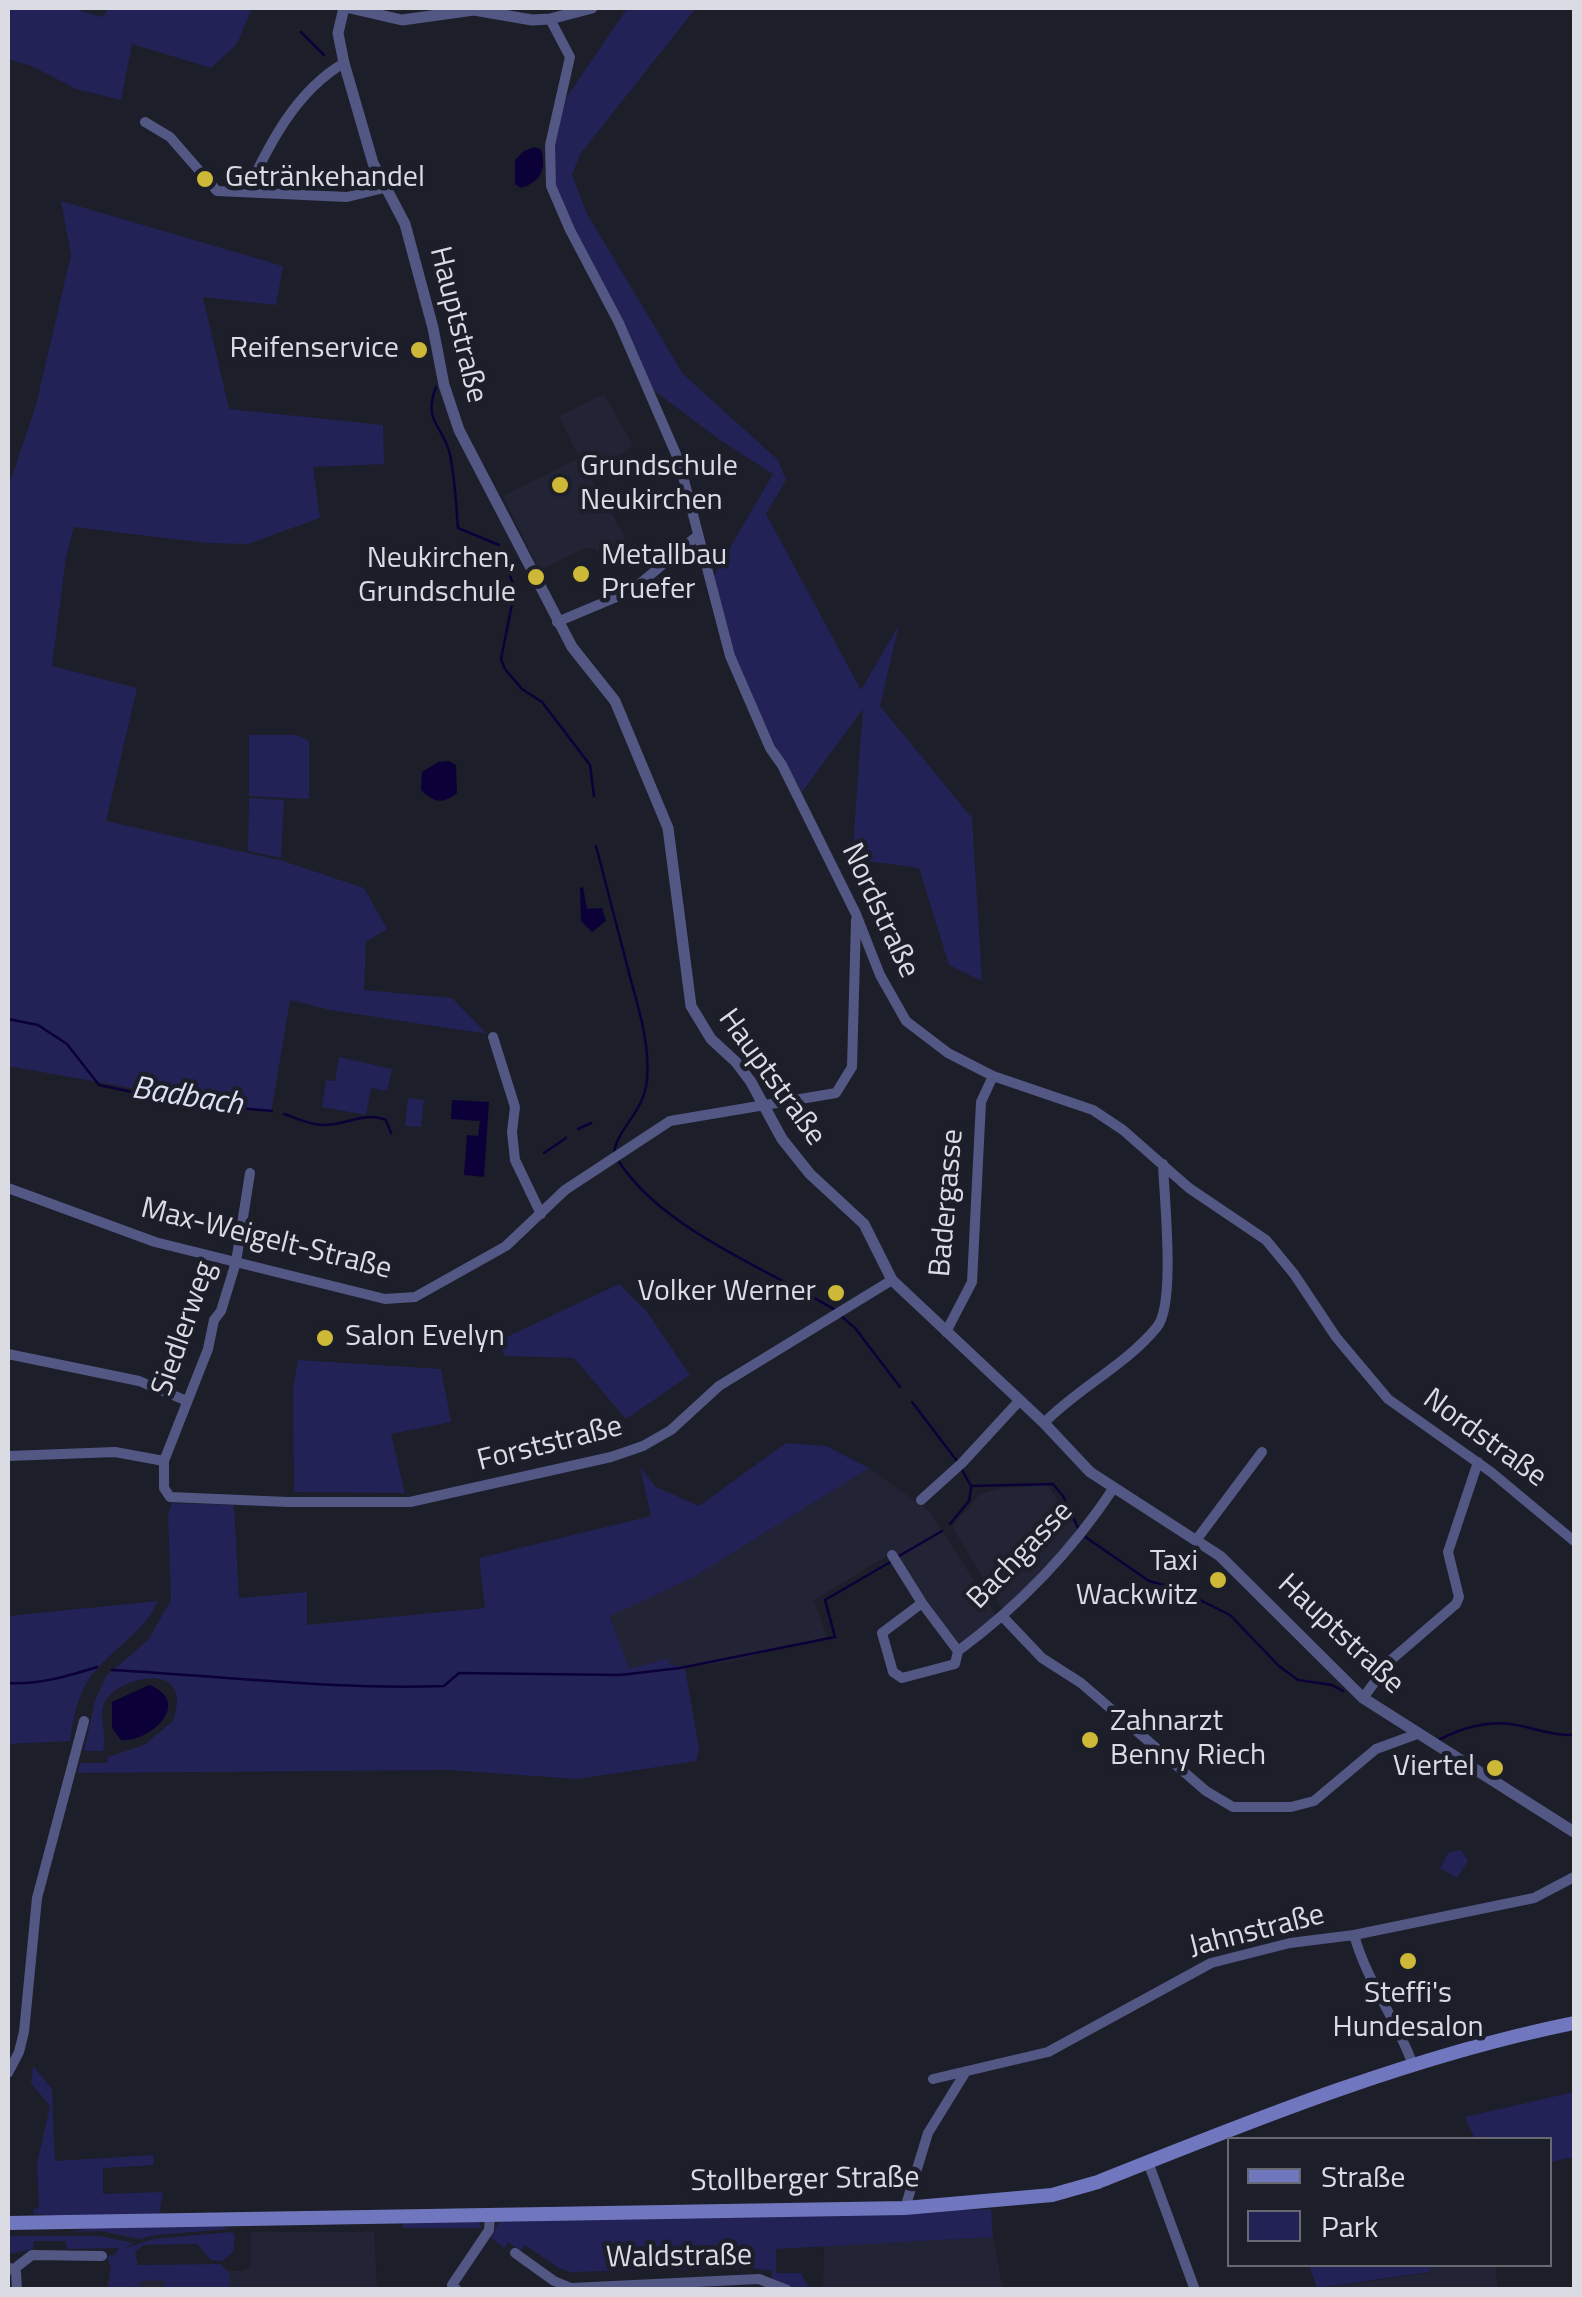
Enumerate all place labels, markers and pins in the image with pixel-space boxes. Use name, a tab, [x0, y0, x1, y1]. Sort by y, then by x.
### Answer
place label: Getränkehandel	[225, 161, 425, 197]
marker: Getränkehandel	[194, 168, 216, 190]
place label: Reifenservice	[230, 332, 399, 368]
marker: Reifenservice	[408, 339, 430, 361]
place label: Grundschule Neukirchen	[580, 450, 738, 520]
marker: Grundschule Neukirchen	[549, 474, 571, 496]
place label: Metallbau Pruefer	[601, 539, 727, 610]
place label: Neukirchen, Grundschule	[358, 542, 516, 612]
marker: Metallbau Pruefer	[570, 563, 592, 585]
marker: Neukirchen, Grundschule	[525, 566, 547, 588]
place label: Volker Werner	[637, 1275, 816, 1311]
marker: Volker Werner	[825, 1282, 847, 1304]
place label: Salon Evelyn	[345, 1320, 505, 1356]
marker: Salon Evelyn	[314, 1327, 336, 1349]
place label: Taxi Wackwitz	[1076, 1545, 1198, 1616]
marker: Taxi Wackwitz	[1207, 1569, 1229, 1591]
place label: Zahnarzt Benny Riech	[1110, 1705, 1266, 1776]
marker: Zahnarzt Benny Riech	[1079, 1729, 1101, 1751]
place label: Viertel	[1393, 1750, 1475, 1786]
marker: Viertel	[1484, 1757, 1506, 1779]
marker: Steffi's Hundesalon	[1397, 1950, 1419, 1972]
place label: Steffi's Hundesalon	[1332, 1977, 1484, 2048]

